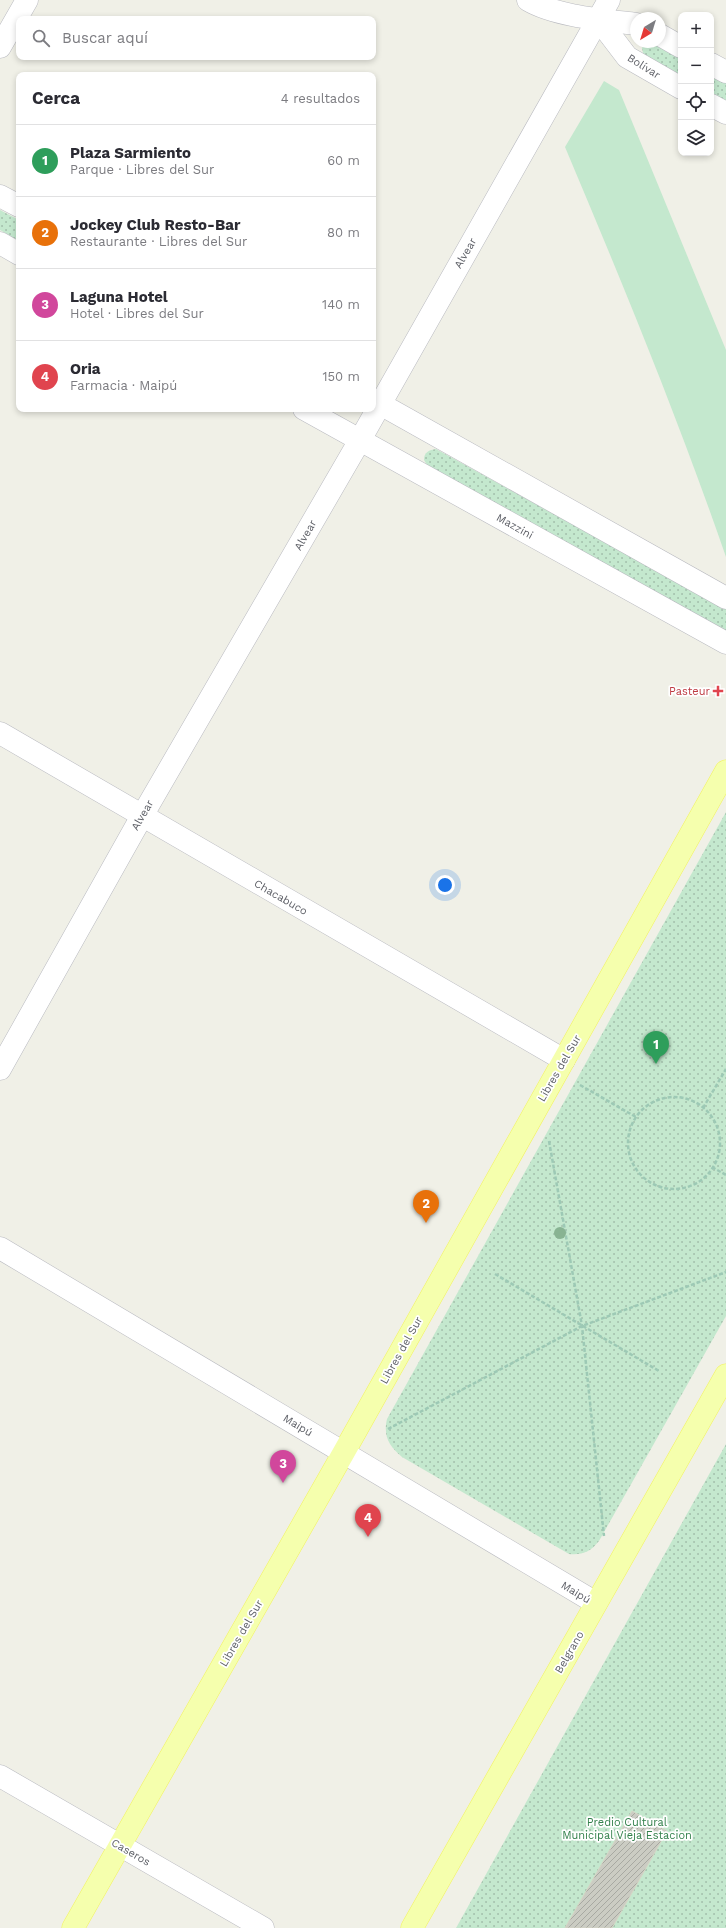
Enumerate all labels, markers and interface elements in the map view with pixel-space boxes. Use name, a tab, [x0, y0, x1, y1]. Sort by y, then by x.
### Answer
north arrow	[630, 12, 666, 48]
map controls	[678, 12, 714, 156]
button: +	[678, 12, 714, 48]
search box	[16, 16, 376, 60]
icon: search	[30, 27, 52, 49]
text: Buscar aquí	[62, 29, 148, 47]
button: −	[678, 48, 714, 84]
street label: Bolívar	[625, 51, 663, 82]
button: locate	[678, 84, 714, 120]
text: Cerca	[32, 88, 80, 108]
text: 4 resultados	[281, 91, 360, 106]
button: layers	[678, 120, 714, 156]
text: Plaza Sarmiento	[70, 144, 191, 162]
text: 1	[42, 153, 48, 168]
text: 60 m	[327, 153, 360, 168]
text: Parque · Libres del Sur	[70, 162, 214, 177]
text: Jockey Club Resto-Bar	[70, 216, 240, 234]
text: 2	[41, 225, 49, 240]
text: 80 m	[327, 225, 360, 240]
text: Restaurante · Libres del Sur	[70, 234, 247, 249]
street label: Alvear	[452, 235, 480, 271]
text: Laguna Hotel	[70, 288, 168, 306]
text: 3	[41, 297, 49, 312]
text: 140 m	[322, 297, 360, 312]
text: Hotel · Libres del Sur	[70, 306, 204, 321]
text: Oria	[70, 360, 101, 378]
text: 4	[41, 369, 49, 384]
text: 150 m	[322, 369, 360, 384]
text: Farmacia · Maipú	[70, 378, 177, 393]
street label: Mazzini	[494, 511, 535, 542]
street label: Alvear	[292, 517, 320, 553]
place label: Pasteur	[669, 685, 711, 698]
marker: Pasteur	[713, 686, 723, 696]
street label: Alvear	[129, 797, 157, 833]
your location	[435, 875, 455, 895]
street label: Chacabuco	[252, 877, 310, 918]
pin: 1	[643, 1031, 669, 1064]
street label: Libres del Sur	[535, 1032, 584, 1104]
pin: 2	[413, 1190, 439, 1223]
street label: Libres del Sur	[378, 1314, 426, 1386]
street label: Maipú	[281, 1412, 315, 1439]
pin: 3	[270, 1450, 296, 1483]
pin: 4	[355, 1504, 381, 1537]
street label: Maipú	[559, 1579, 593, 1606]
street label: Libres del Sur	[217, 1597, 266, 1669]
street label: Belgrano	[552, 1629, 587, 1676]
park label: Predio Cultural Municipal Vieja Estacion	[562, 1816, 692, 1842]
street label: Caseros	[109, 1836, 153, 1869]

